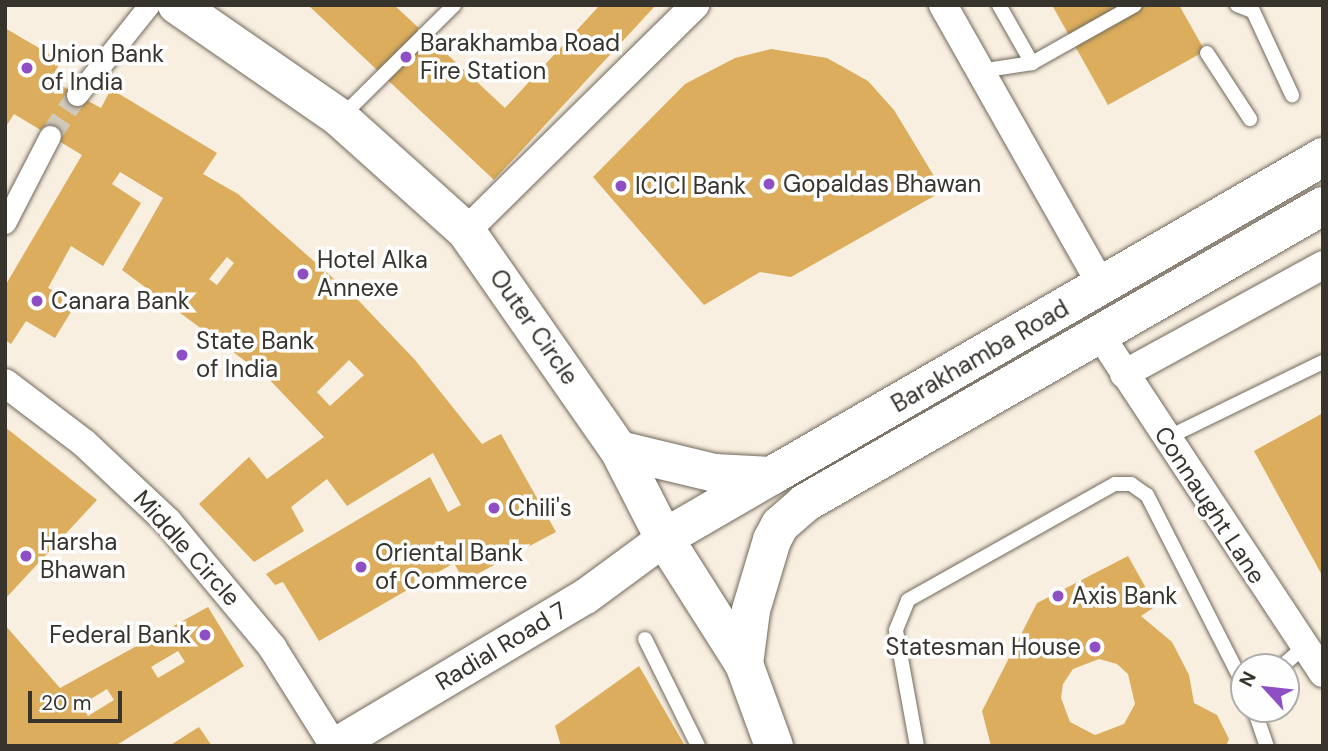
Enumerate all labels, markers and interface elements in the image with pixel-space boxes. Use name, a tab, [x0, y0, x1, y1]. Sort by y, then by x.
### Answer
place label: Barakhamba Road Fire Station	[420, 29, 620, 85]
place label: Union Bank of India	[41, 40, 164, 96]
marker: Barakhamba Road Fire Station	[398, 49, 414, 65]
marker: Union Bank of India	[19, 60, 35, 76]
place label: Gopaldas Bhawan	[783, 170, 981, 198]
place label: ICICI Bank	[635, 172, 746, 200]
marker: Gopaldas Bhawan	[761, 176, 777, 192]
marker: ICICI Bank	[613, 178, 629, 194]
place label: Hotel Alka Annexe	[317, 246, 428, 302]
street label: Outer Circle	[484, 264, 584, 390]
marker: Hotel Alka Annexe	[295, 266, 311, 282]
place label: Canara Bank	[51, 287, 190, 315]
marker: Canara Bank	[29, 293, 45, 309]
street label: Barakhamba Road	[886, 293, 1074, 419]
place label: State Bank of India	[196, 327, 315, 383]
marker: State Bank of India	[174, 347, 190, 363]
street label: Connaught Lane	[1148, 421, 1272, 589]
street label: Middle Circle	[128, 484, 246, 612]
place label: Chili's	[508, 494, 572, 522]
marker: Chili's	[486, 500, 502, 516]
place label: Harsha Bhawan	[40, 528, 126, 584]
place label: Oriental Bank of Commerce	[375, 539, 527, 595]
marker: Harsha Bhawan	[18, 548, 34, 564]
marker: Oriental Bank of Commerce	[353, 559, 369, 575]
place label: Axis Bank	[1072, 582, 1177, 610]
marker: Axis Bank	[1050, 588, 1066, 604]
street label: Radial Road 7	[430, 596, 572, 696]
place label: Federal Bank	[49, 621, 191, 649]
marker: Federal Bank	[197, 627, 213, 643]
place label: Statesman House	[886, 633, 1081, 661]
marker: Statesman House	[1087, 639, 1103, 655]
north arrow	[1230, 653, 1300, 723]
text: N	[1233, 667, 1262, 691]
scale bar	[32, 678, 126, 722]
text: 20 m	[41, 689, 92, 717]

